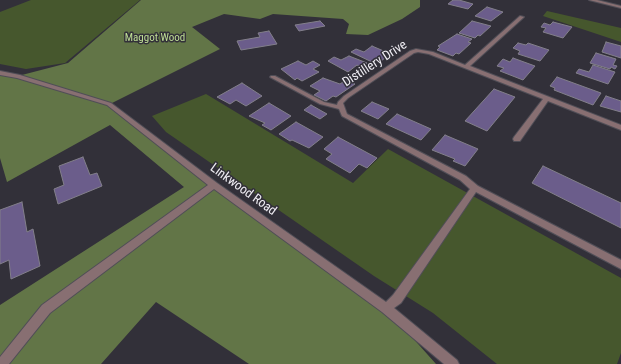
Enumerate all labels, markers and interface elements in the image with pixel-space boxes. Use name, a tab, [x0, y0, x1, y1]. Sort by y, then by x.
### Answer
park label: Maggot Wood	[125, 31, 185, 45]
street label: Distillery Drive	[340, 37, 410, 91]
street label: Linkwood Road	[207, 161, 279, 219]

